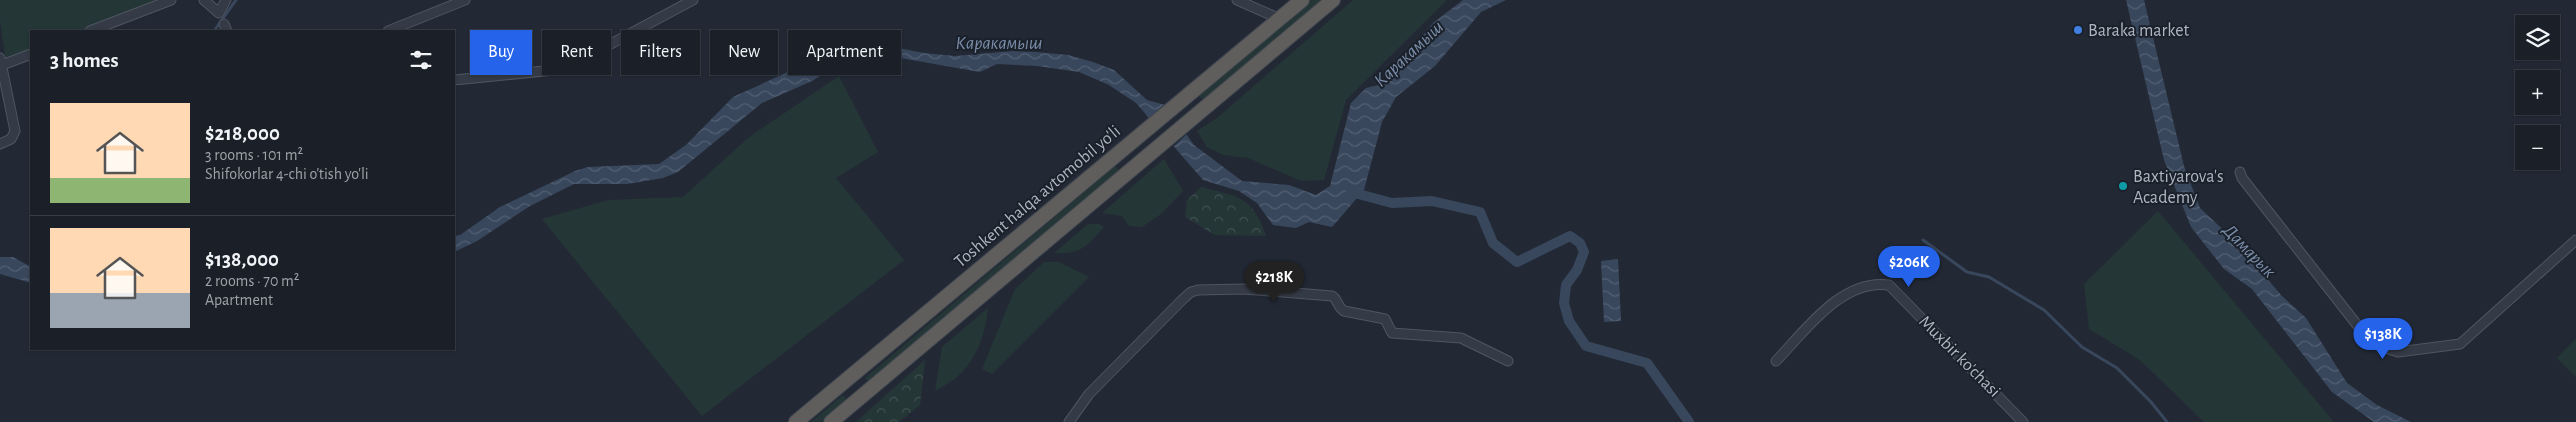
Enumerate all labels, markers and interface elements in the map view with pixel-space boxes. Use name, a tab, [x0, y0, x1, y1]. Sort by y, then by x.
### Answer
map controls	[2515, 15, 2560, 170]
button: layers	[2515, 15, 2560, 60]
water label: Каракамыш	[1371, 18, 1447, 91]
place label: Baraka market	[2088, 22, 2189, 40]
marker: Baraka market	[2072, 24, 2084, 36]
chip: Buy	[470, 30, 532, 75]
chip: Rent	[542, 30, 611, 75]
chip: Filters	[621, 30, 700, 75]
chip: New	[710, 30, 778, 75]
chip: Apartment	[788, 30, 901, 75]
water label: Каракамыш	[956, 34, 1042, 53]
icon: filters	[407, 46, 435, 74]
text: 3 homes	[50, 50, 119, 71]
button: +	[2515, 70, 2560, 115]
street label: Toshkent halqa avtomobil yo'li	[951, 122, 1124, 271]
icon: home	[90, 123, 150, 183]
text: $218,000	[205, 123, 280, 144]
button: −	[2515, 125, 2560, 170]
text: 3 rooms · 101 m²	[205, 147, 303, 163]
text: Shifokorlar 4-chi o'tish yo'li	[205, 166, 369, 182]
place label: Baxtiyarova's Academy	[2133, 168, 2224, 207]
marker: Baxtiyarova's Academy	[2117, 180, 2129, 192]
water label: Дамарык	[2218, 220, 2279, 282]
pin: $206K	[1874, 246, 1944, 288]
icon: home	[90, 248, 150, 308]
text: $138,000	[205, 249, 279, 270]
text: $206K	[1889, 254, 1929, 270]
pin: $218K	[1239, 260, 1309, 303]
text: $218K	[1255, 269, 1293, 285]
text: 2 rooms · 70 m²	[205, 273, 299, 289]
text: Apartment	[205, 292, 273, 308]
street label: Muxbir ko'chasi	[1915, 313, 2003, 401]
pin: $138K	[2348, 318, 2418, 360]
text: $138K	[2364, 326, 2402, 342]

